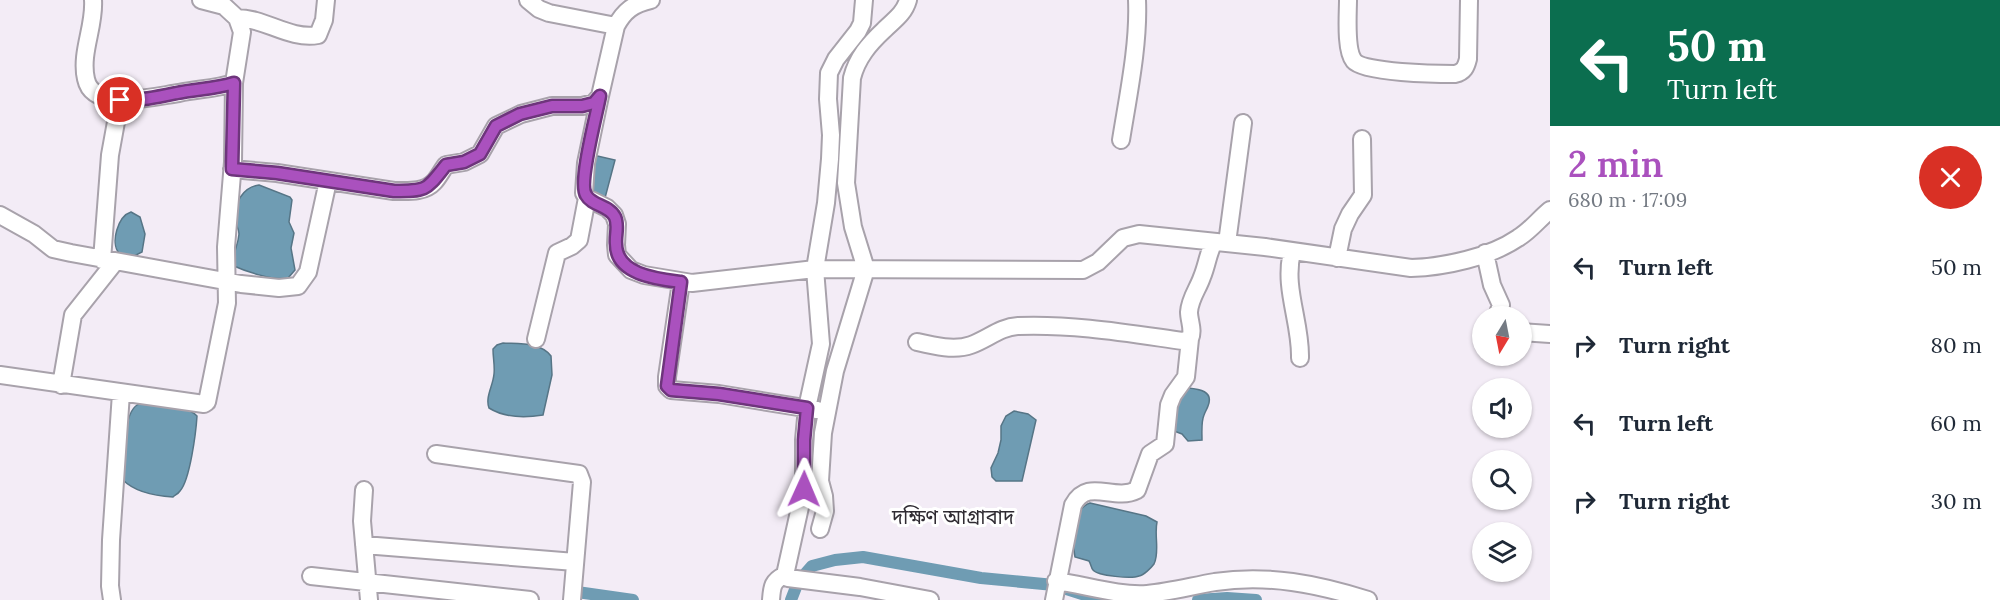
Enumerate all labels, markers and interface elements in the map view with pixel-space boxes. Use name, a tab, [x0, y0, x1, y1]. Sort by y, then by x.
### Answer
text: 50 m	[1667, 19, 1766, 73]
icon: left	[1568, 24, 1646, 102]
text: Turn left	[1667, 72, 1777, 106]
pin	[94, 74, 145, 125]
icon: arrive	[103, 83, 136, 116]
text: 2 min	[1568, 141, 1663, 187]
button: close	[1919, 146, 1982, 209]
text: 680 m · 17:09	[1568, 187, 1687, 212]
icon: left	[1568, 251, 1601, 284]
text: Turn left	[1619, 253, 1713, 281]
text: 50 m	[1931, 253, 1982, 281]
north arrow	[1472, 306, 1532, 366]
map controls	[1472, 306, 1532, 582]
icon: right	[1568, 329, 1601, 362]
text: Turn right	[1619, 331, 1730, 359]
text: 80 m	[1931, 331, 1982, 359]
button: sound	[1472, 378, 1532, 438]
icon: left	[1568, 407, 1601, 440]
text: Turn left	[1619, 409, 1713, 437]
text: 60 m	[1930, 409, 1982, 437]
button: search	[1472, 450, 1532, 510]
position arrow	[772, 457, 836, 521]
icon: right	[1568, 485, 1601, 518]
text: Turn right	[1619, 487, 1730, 515]
text: 30 m	[1931, 487, 1982, 515]
district label: দক্ষিণ আগ্রাবাদ	[891, 504, 1015, 529]
button: layers	[1472, 522, 1532, 582]

